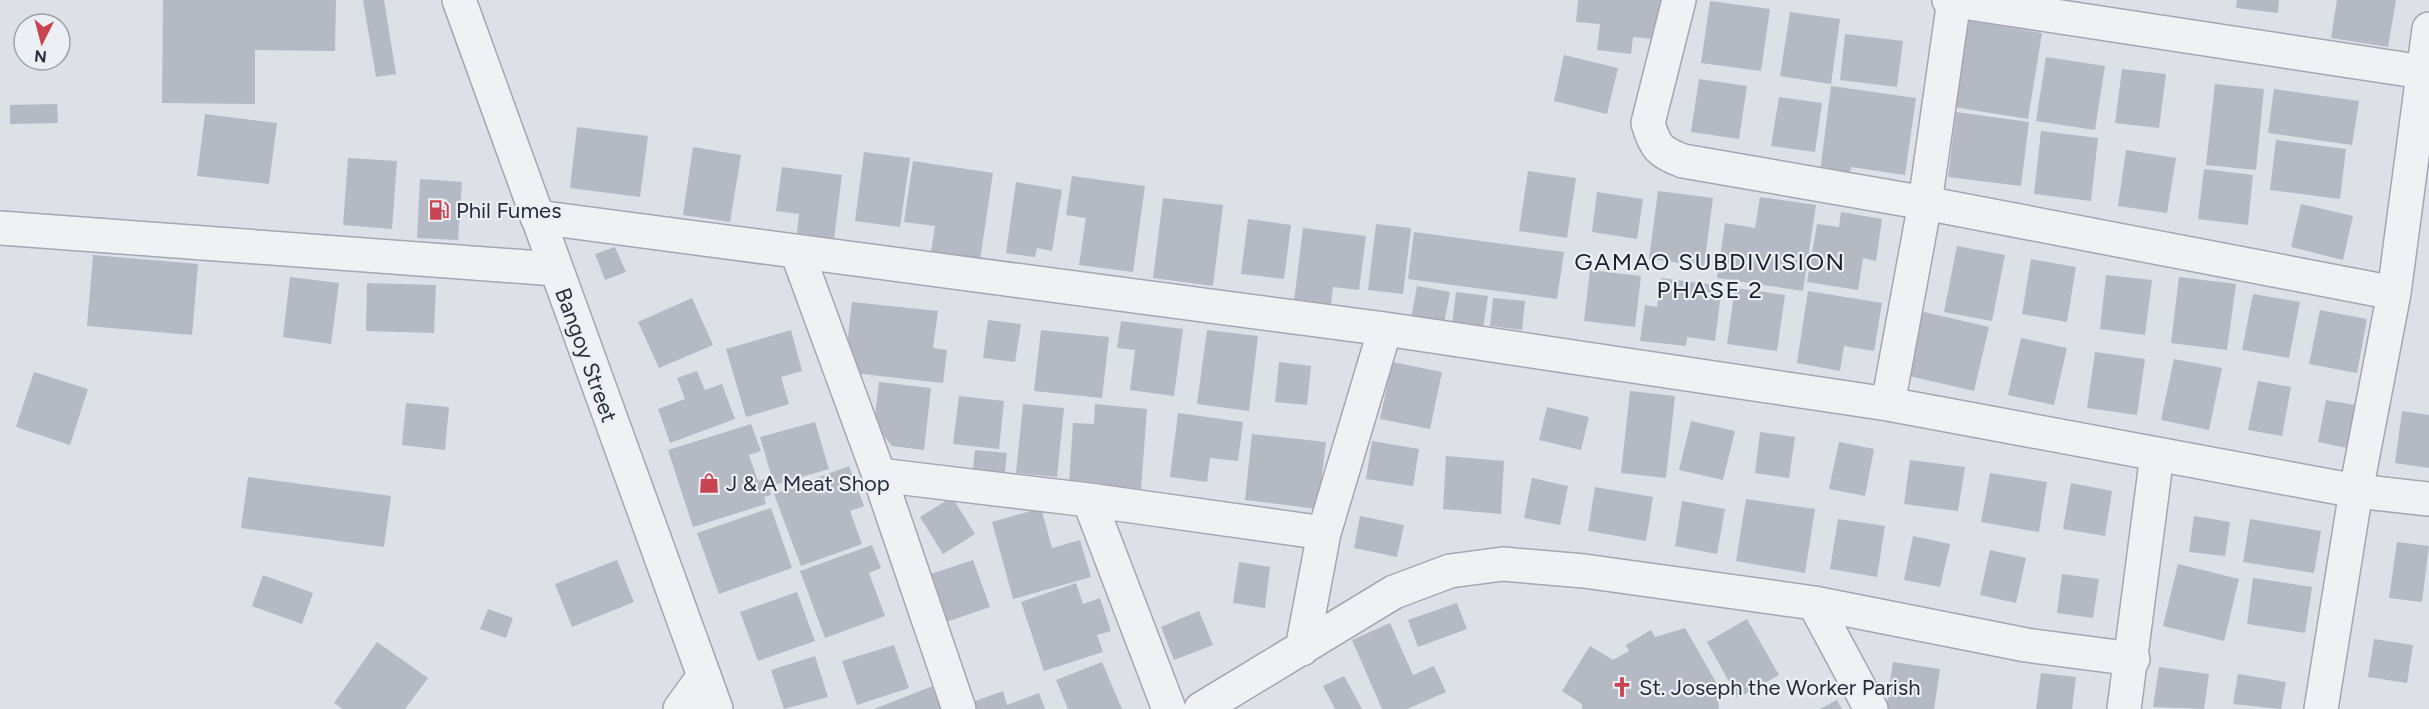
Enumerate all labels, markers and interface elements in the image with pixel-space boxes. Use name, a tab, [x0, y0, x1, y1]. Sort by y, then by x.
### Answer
north arrow	[12, 12, 72, 72]
text: N	[33, 46, 48, 67]
place label: Phil Fumes	[456, 197, 561, 224]
fuel station icon: Phil Fumes	[427, 198, 451, 222]
district label: GAMAO SUBDIVISION PHASE 2	[1574, 247, 1846, 304]
street label: Bangoy Street	[549, 284, 623, 426]
place label: J & A Meat Shop	[726, 470, 890, 497]
shop icon: J & A Meat Shop	[697, 471, 721, 495]
place label: St. Joseph the Worker Parish	[1639, 674, 1920, 701]
church icon: St. Joseph the Worker Parish	[1610, 675, 1634, 699]

